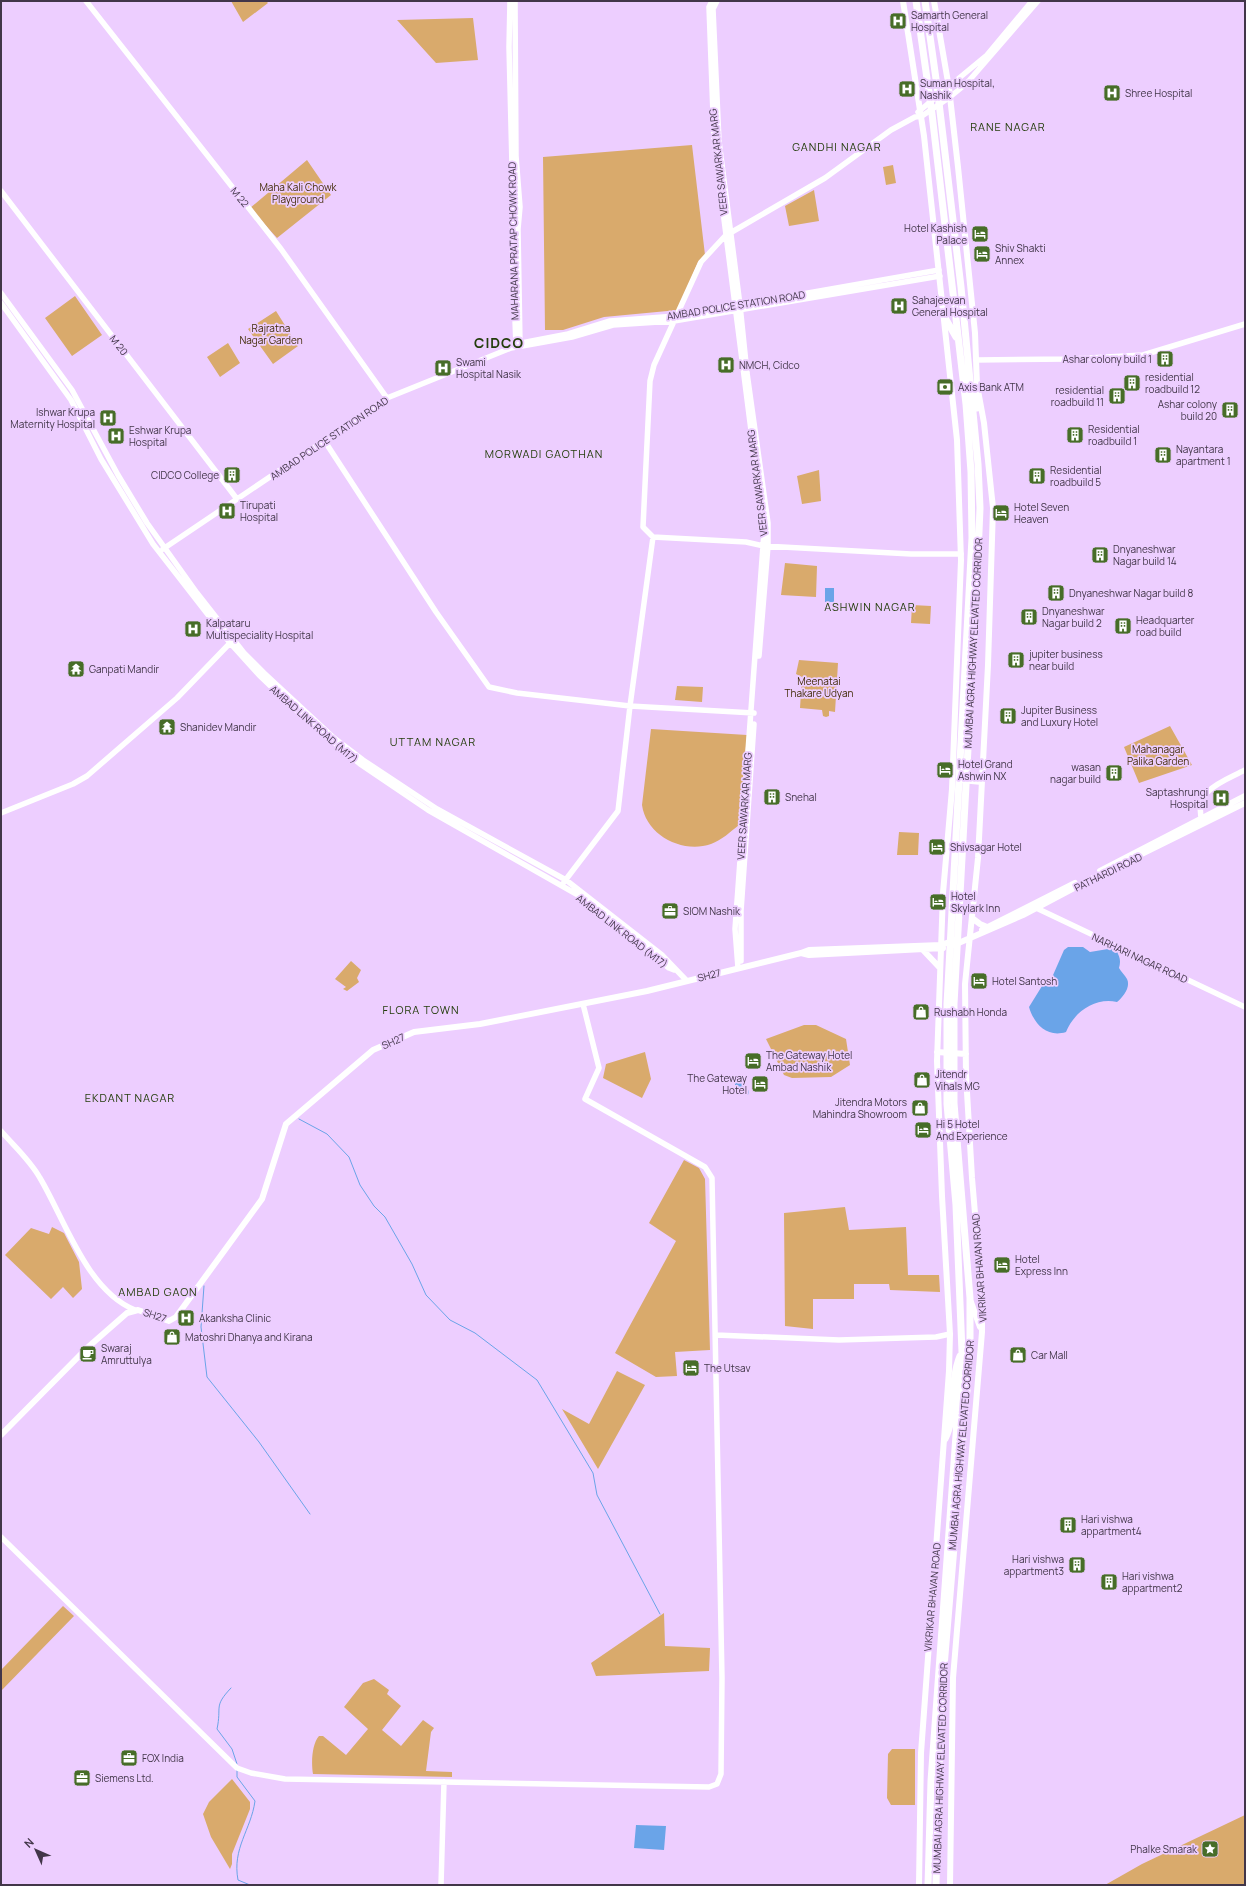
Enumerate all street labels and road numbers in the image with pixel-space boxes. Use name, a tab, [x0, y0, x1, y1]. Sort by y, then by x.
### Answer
street label: VEER SAWARKAR MARG	[705, 108, 731, 216]
street label: MAHARANA PRATAP CHOWK ROAD	[505, 161, 521, 320]
street label: M 22	[228, 184, 252, 210]
street label: AMBAD POLICE STATION ROAD	[666, 287, 806, 323]
street label: M 20	[107, 332, 131, 358]
street label: AMBAD POLICE STATION ROAD	[267, 393, 391, 483]
street label: VEER SAWARKAR MARG	[744, 429, 770, 537]
street label: MUMBAI AGRA HIGHWAY ELEVATED CORRIDOR	[960, 537, 986, 749]
street label: AMBAD LINK ROAD (M17)	[267, 682, 361, 766]
street label: VEER SAWARKAR MARG	[733, 752, 755, 860]
street label: PATHARDI ROAD	[1072, 849, 1145, 895]
street label: AMBAD LINK ROAD (M17)	[573, 891, 671, 971]
street label: NARHARI NAGAR ROAD	[1090, 930, 1190, 986]
street label: SH27	[696, 965, 722, 985]
street label: SH27	[379, 1030, 407, 1052]
street label: VIKRIKAR BHAVAN ROAD	[968, 1213, 990, 1323]
street label: SH27	[142, 1305, 168, 1325]
street label: MUMBAI AGRA HIGHWAY ELEVATED CORRIDOR	[945, 1339, 977, 1551]
street label: VIKRIKAR BHAVAN ROAD	[920, 1542, 944, 1652]
street label: MUMBAI AGRA HIGHWAY ELEVATED CORRIDOR	[929, 1662, 951, 1874]

